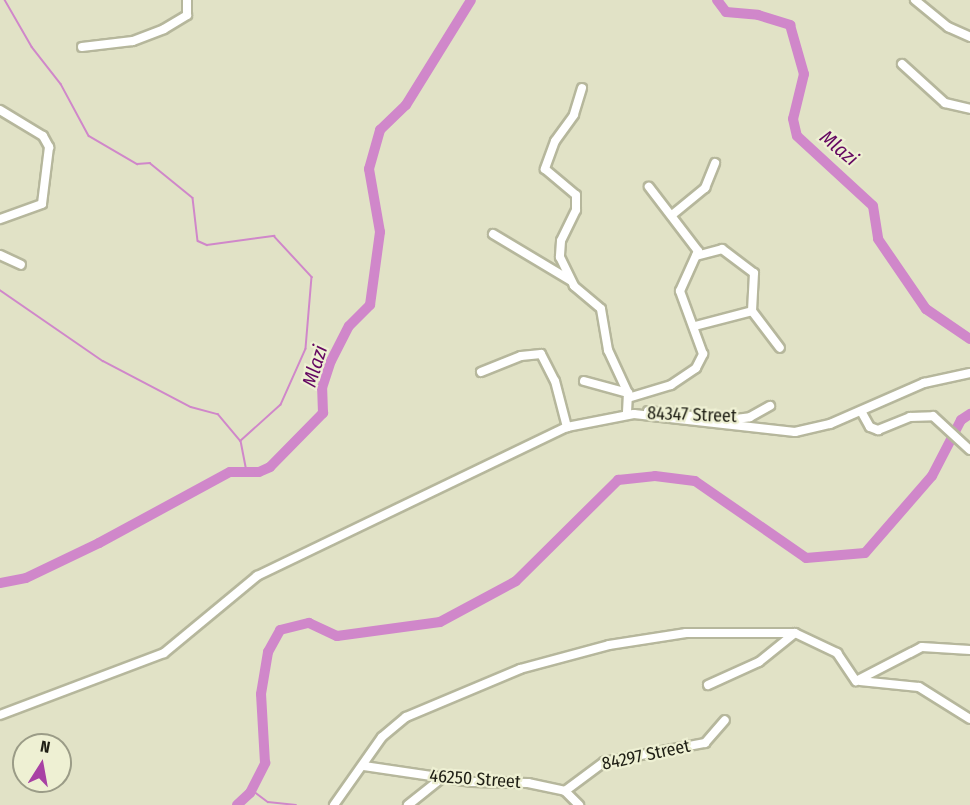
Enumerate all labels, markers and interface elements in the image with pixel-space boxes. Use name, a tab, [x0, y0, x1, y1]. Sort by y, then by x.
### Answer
water label: Mlazi	[815, 125, 863, 171]
water label: Mlazi	[297, 342, 333, 390]
street label: 84347 Street	[647, 403, 737, 427]
north arrow	[12, 733, 72, 793]
street label: 84297 Street	[600, 735, 692, 775]
text: N	[39, 737, 52, 757]
street label: 46250 Street	[429, 765, 521, 793]

